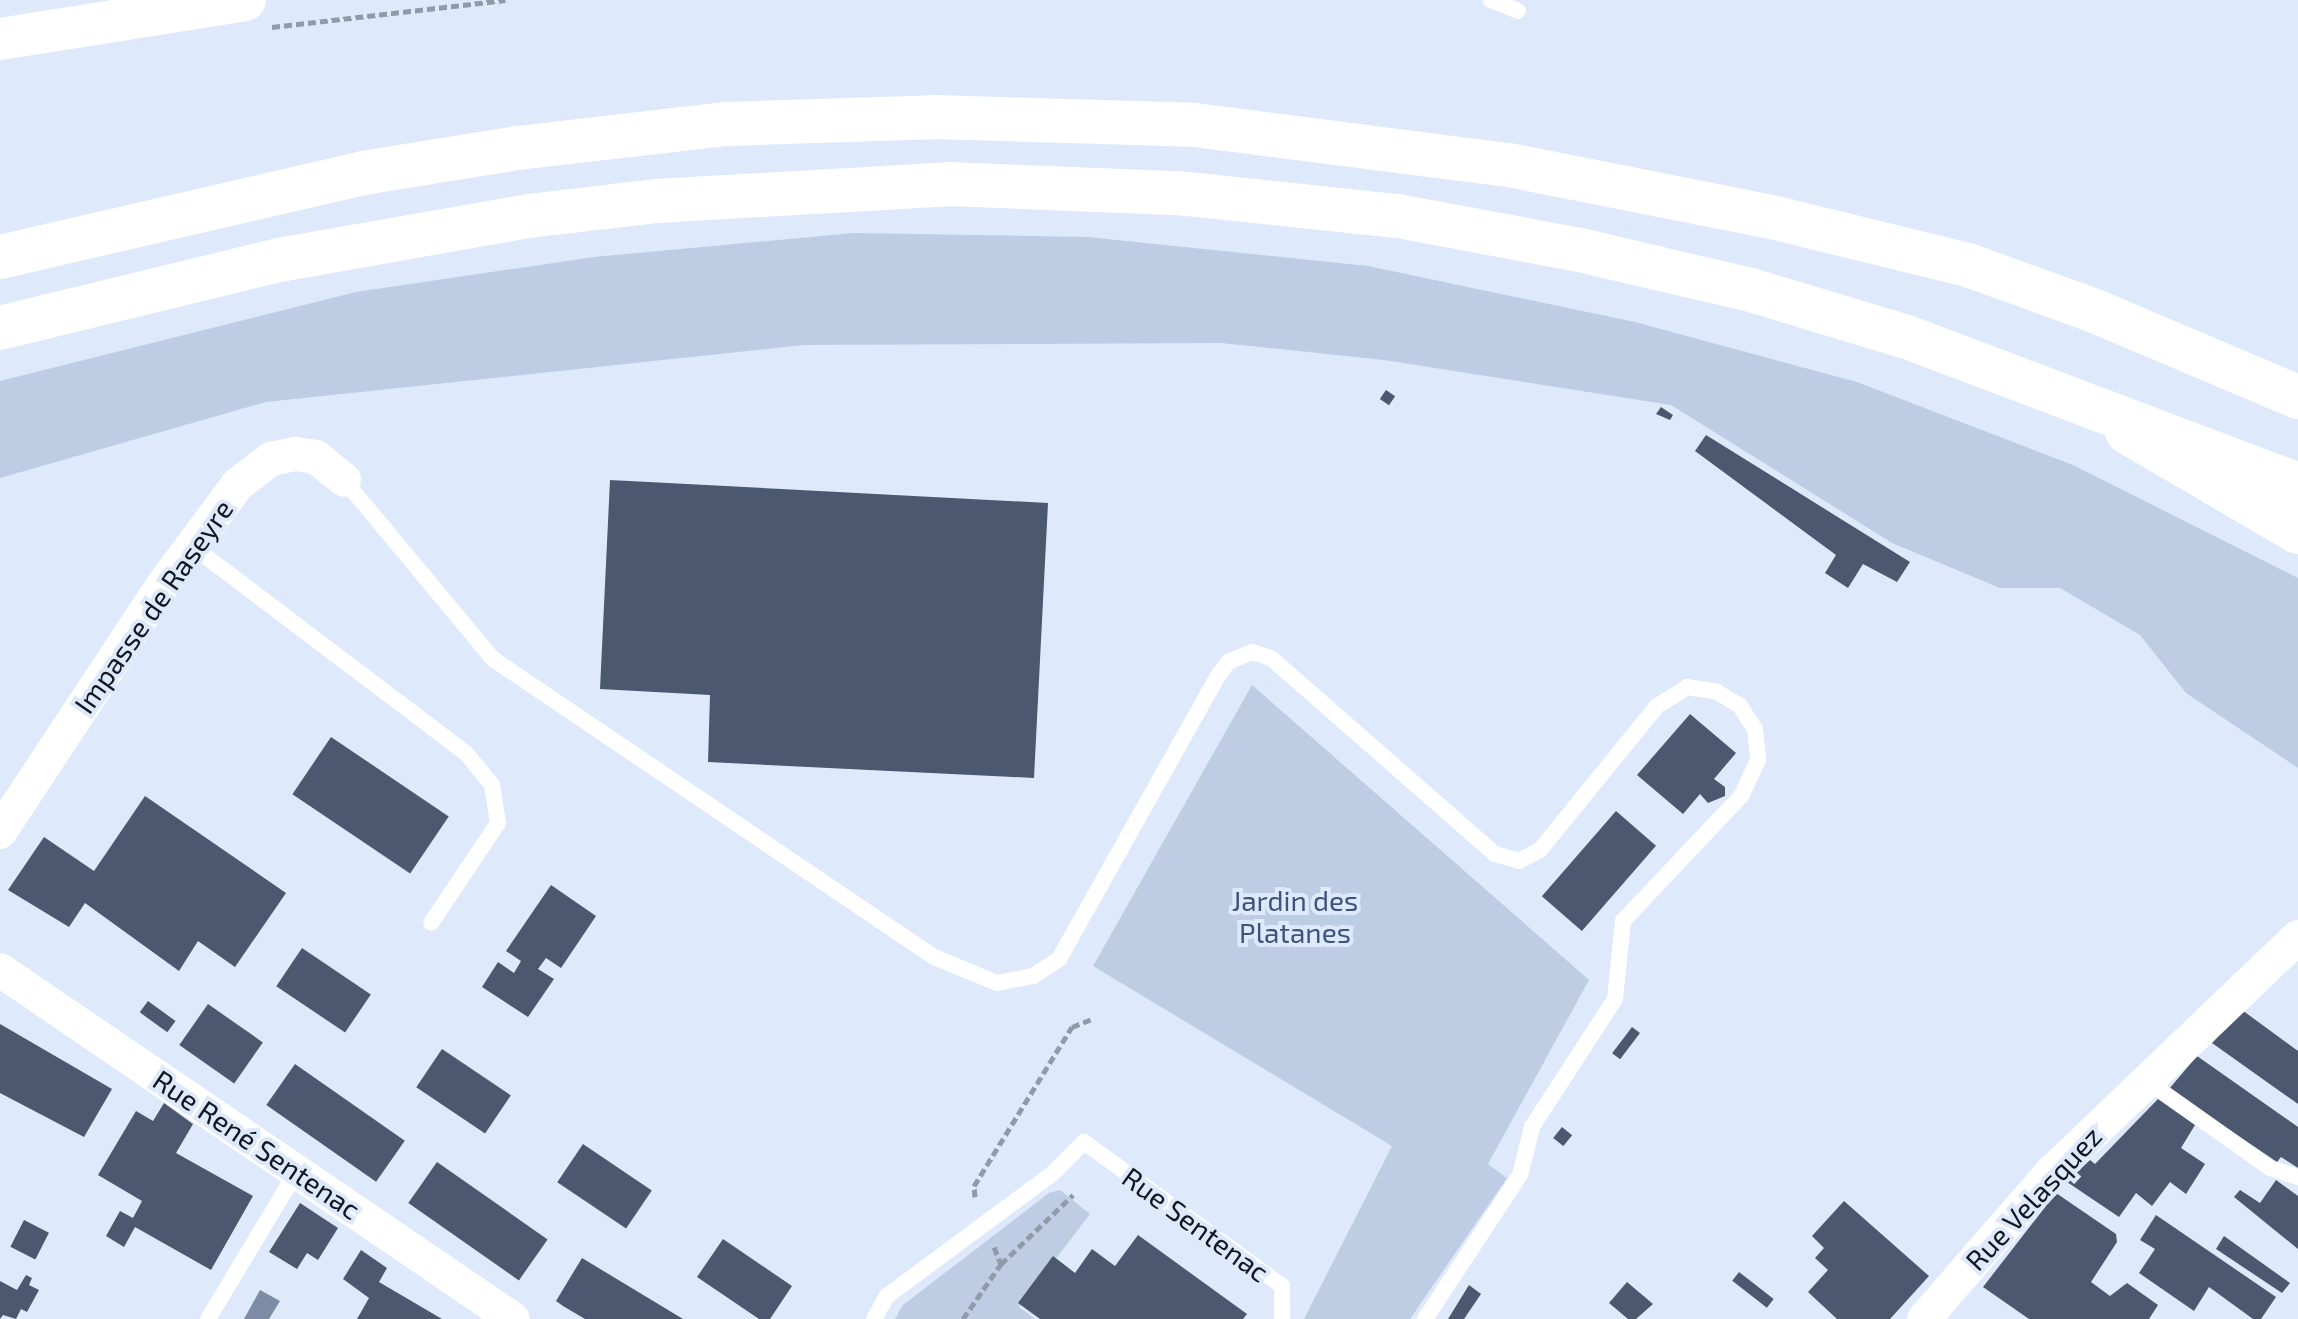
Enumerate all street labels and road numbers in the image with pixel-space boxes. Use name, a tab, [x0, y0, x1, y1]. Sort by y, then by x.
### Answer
street label: Impasse de Raseyre	[67, 493, 239, 719]
street label: Rue René Sentenac	[147, 1062, 367, 1226]
street label: Rue Velasquez	[1958, 1119, 2108, 1277]
street label: Rue Sentenac	[1116, 1160, 1276, 1288]

